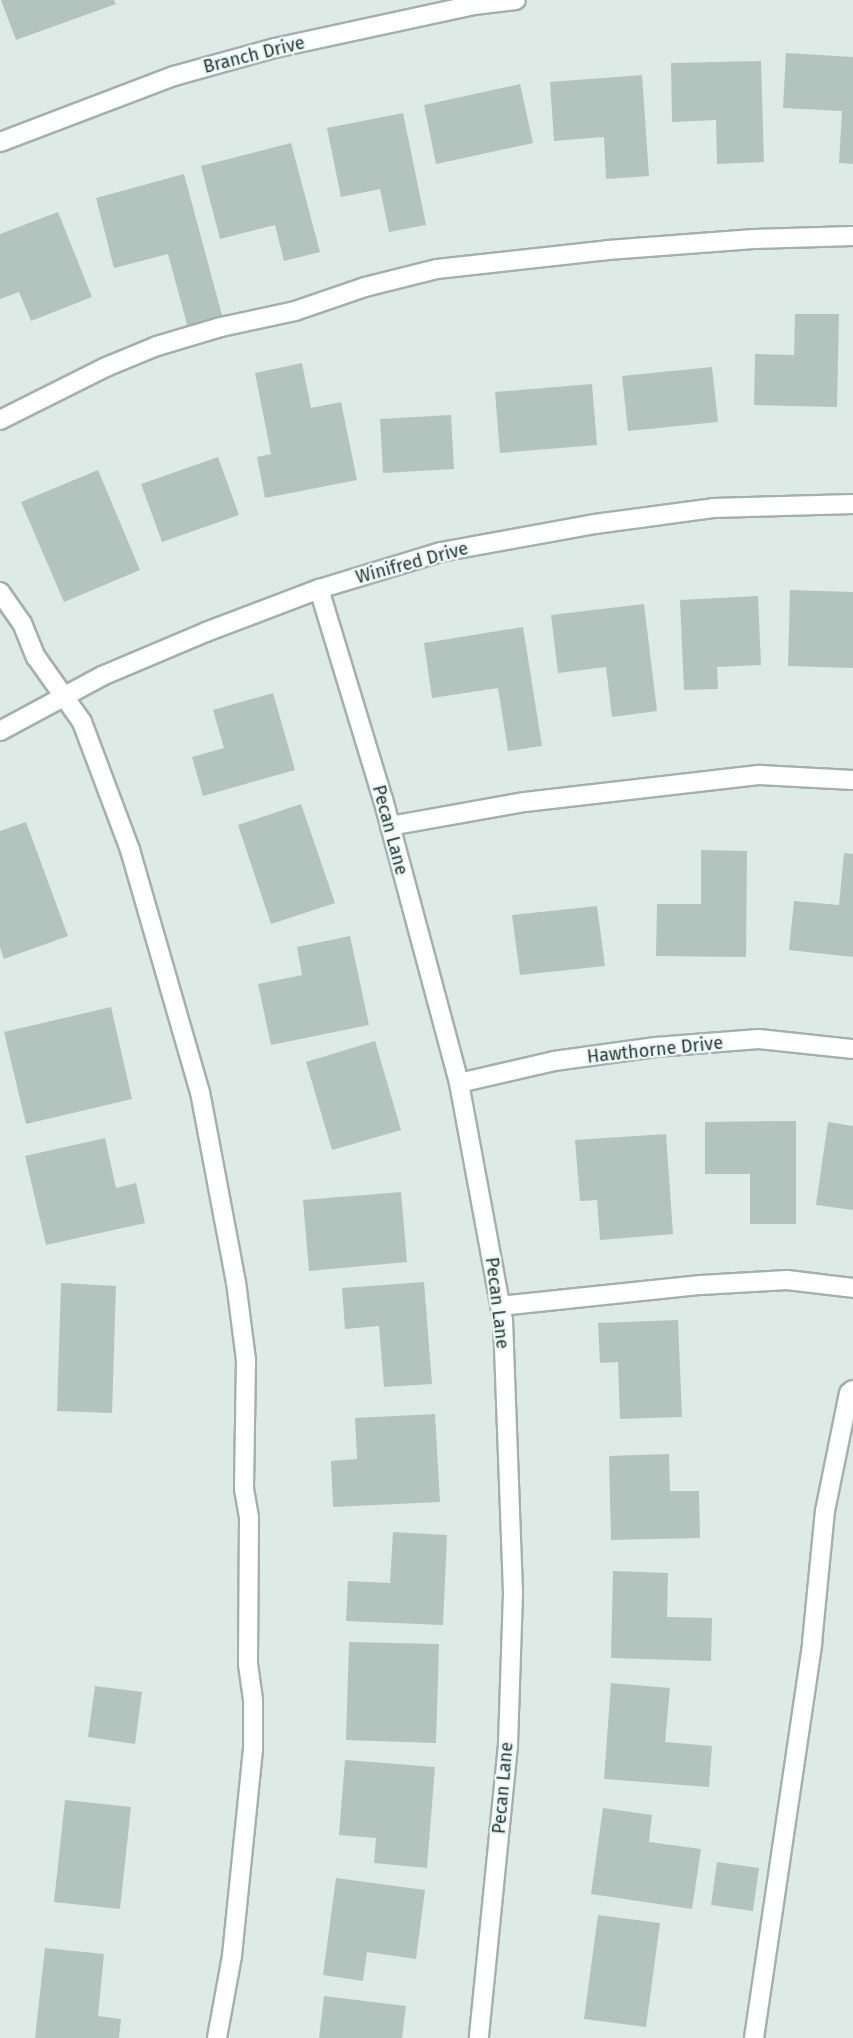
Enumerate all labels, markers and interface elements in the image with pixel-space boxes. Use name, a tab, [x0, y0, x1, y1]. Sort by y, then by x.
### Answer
street label: Branch Drive	[201, 32, 307, 78]
street label: Winifred Drive	[353, 538, 471, 588]
street label: Pecan Lane	[368, 783, 412, 877]
street label: Hawthorne Drive	[586, 1032, 724, 1068]
street label: Pecan Lane	[481, 1256, 513, 1350]
street label: Pecan Lane	[488, 1741, 518, 1835]

